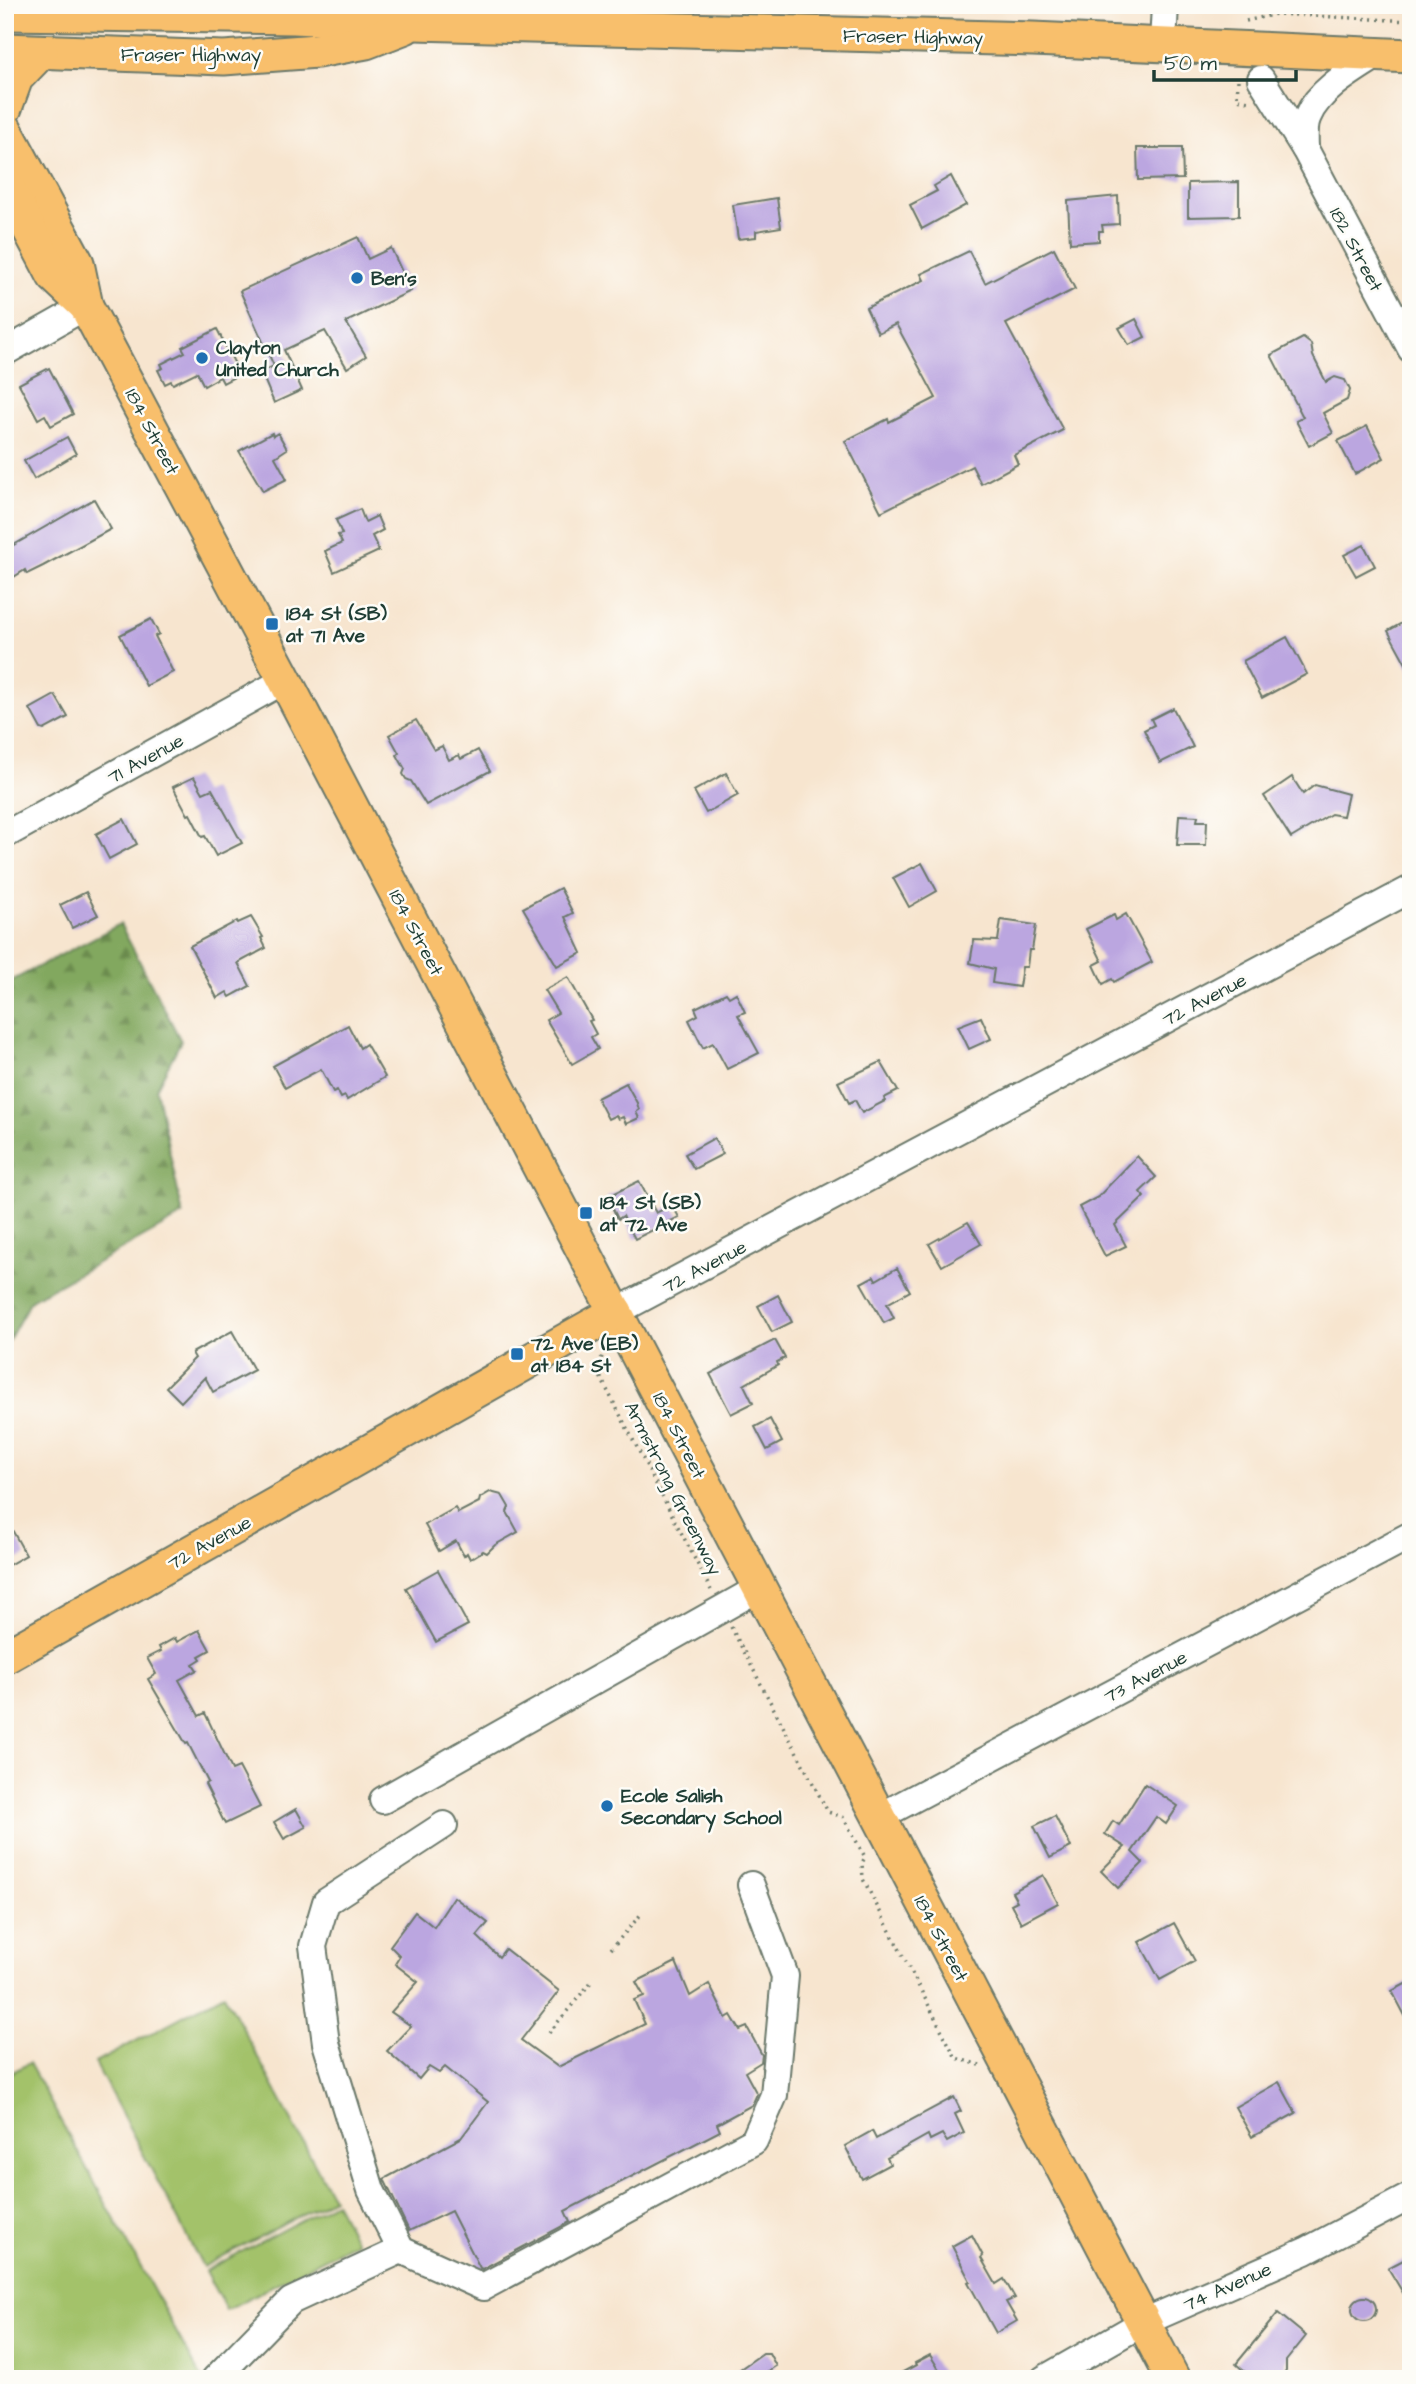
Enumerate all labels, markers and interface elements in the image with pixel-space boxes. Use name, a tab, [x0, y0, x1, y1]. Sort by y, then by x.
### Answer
street label: Fraser Highway	[843, 23, 984, 53]
scale bar	[1154, 38, 1295, 82]
street label: Fraser Highway	[121, 42, 262, 70]
text: 50 m	[1164, 49, 1218, 78]
street label: 182 Street	[1322, 203, 1389, 297]
place label: Ben's	[371, 266, 417, 293]
marker: Ben's	[349, 270, 365, 286]
place label: Clayton United Church	[216, 335, 339, 384]
marker: Clayton United Church	[194, 350, 210, 366]
street label: 184 Street	[118, 384, 186, 480]
place label: 184 St (SB) at 71 Ave	[285, 601, 387, 650]
marker: 184 St (SB) at 71 Ave	[264, 616, 280, 632]
street label: 71 Avenue	[103, 727, 189, 791]
street label: 184 Street	[382, 885, 450, 981]
street label: 72 Avenue	[1158, 967, 1252, 1034]
place label: 184 St (SB) at 72 Ave	[599, 1190, 701, 1239]
marker: 184 St (SB) at 72 Ave	[578, 1205, 594, 1221]
street label: 72 Avenue	[658, 1234, 752, 1301]
place label: 72 Ave (EB) at 184 St	[530, 1331, 638, 1380]
marker: 72 Ave (EB) at 184 St	[509, 1346, 525, 1362]
street label: 184 Street	[645, 1388, 712, 1484]
street label: Armstrong Greenway	[616, 1397, 729, 1581]
street label: 72 Avenue	[163, 1509, 256, 1577]
street label: 73 Avenue	[1099, 1644, 1192, 1711]
place label: Ecole Salish Secondary School	[620, 1783, 782, 1833]
marker: Ecole Salish Secondary School	[599, 1798, 615, 1814]
street label: 184 Street	[907, 1891, 975, 1987]
street label: 74 Avenue	[1179, 2256, 1276, 2319]

